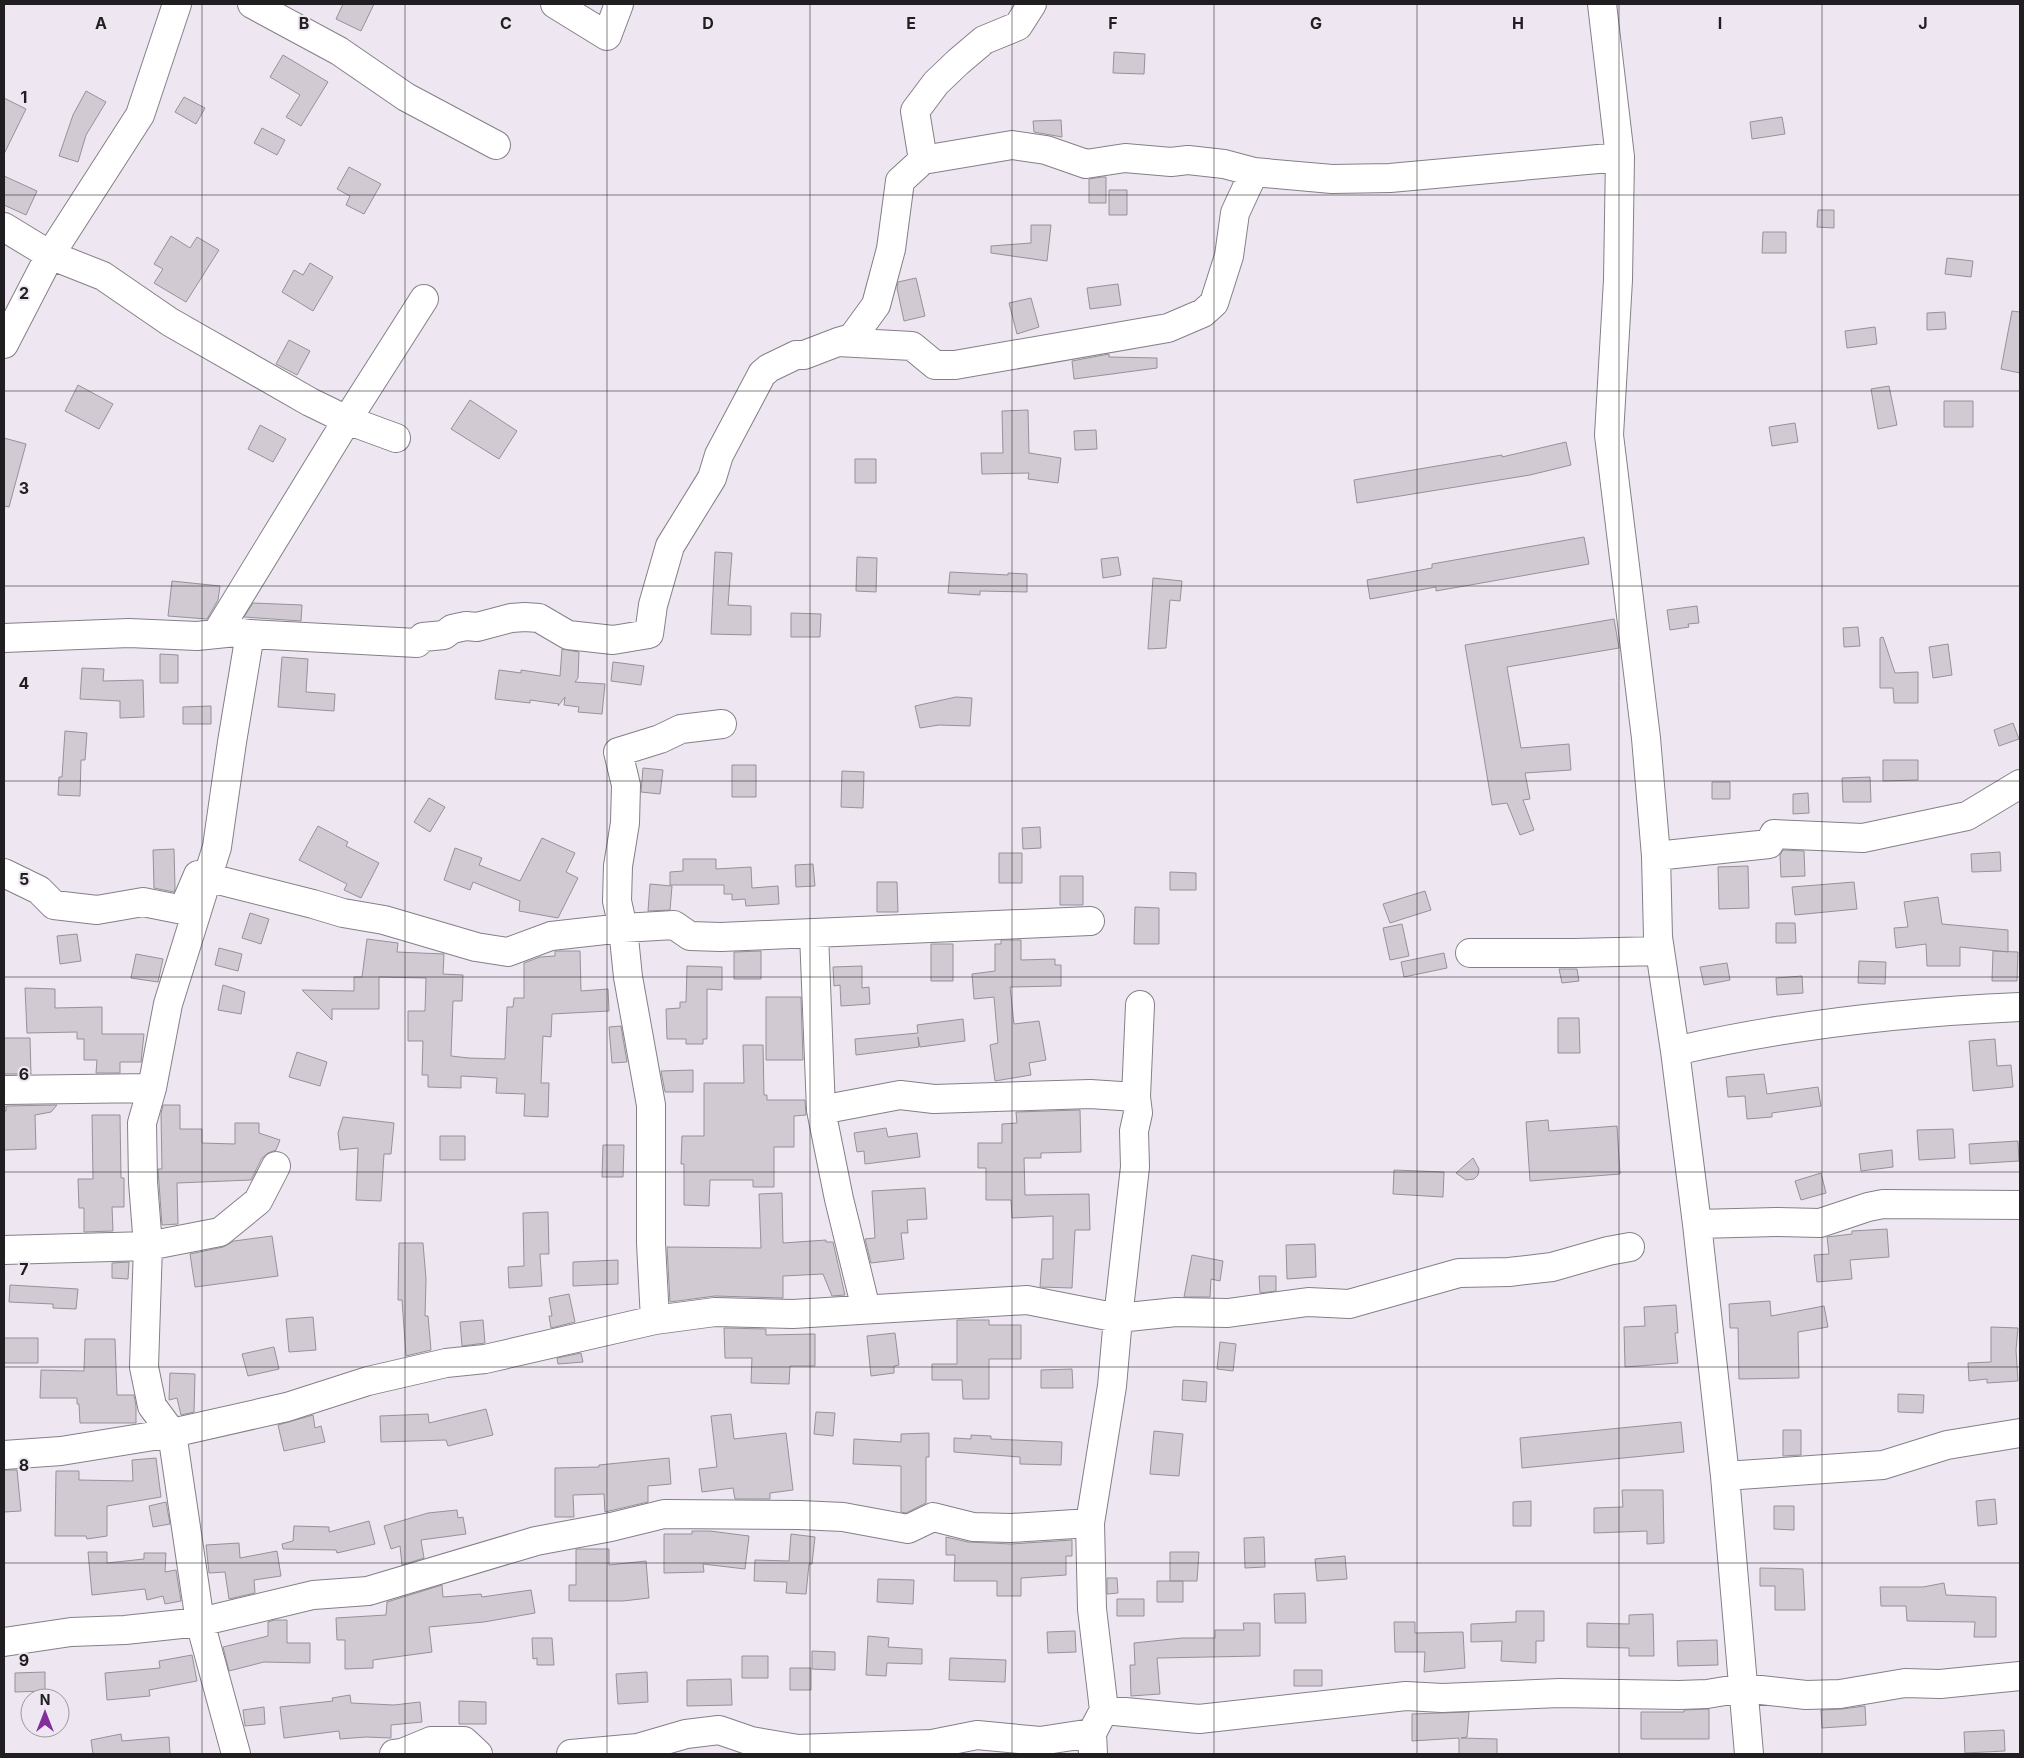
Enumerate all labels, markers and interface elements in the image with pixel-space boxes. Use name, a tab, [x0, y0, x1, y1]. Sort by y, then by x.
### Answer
text: A	[95, 13, 107, 33]
text: B	[299, 13, 309, 33]
text: C	[500, 13, 512, 33]
text: D	[702, 13, 714, 33]
text: E	[906, 13, 916, 33]
text: F	[1108, 13, 1118, 33]
text: G	[1310, 13, 1322, 33]
text: H	[1512, 13, 1524, 33]
text: I	[1718, 13, 1722, 33]
text: J	[1918, 13, 1928, 33]
text: 1	[21, 87, 27, 107]
text: 2	[19, 283, 29, 303]
text: 3	[19, 478, 29, 498]
text: 4	[19, 673, 30, 693]
text: 5	[19, 869, 29, 889]
text: 6	[19, 1064, 29, 1084]
text: 7	[19, 1259, 29, 1279]
text: 8	[19, 1455, 29, 1475]
text: 9	[19, 1650, 29, 1670]
north arrow	[20, 1688, 70, 1738]
text: N	[40, 1691, 50, 1708]

